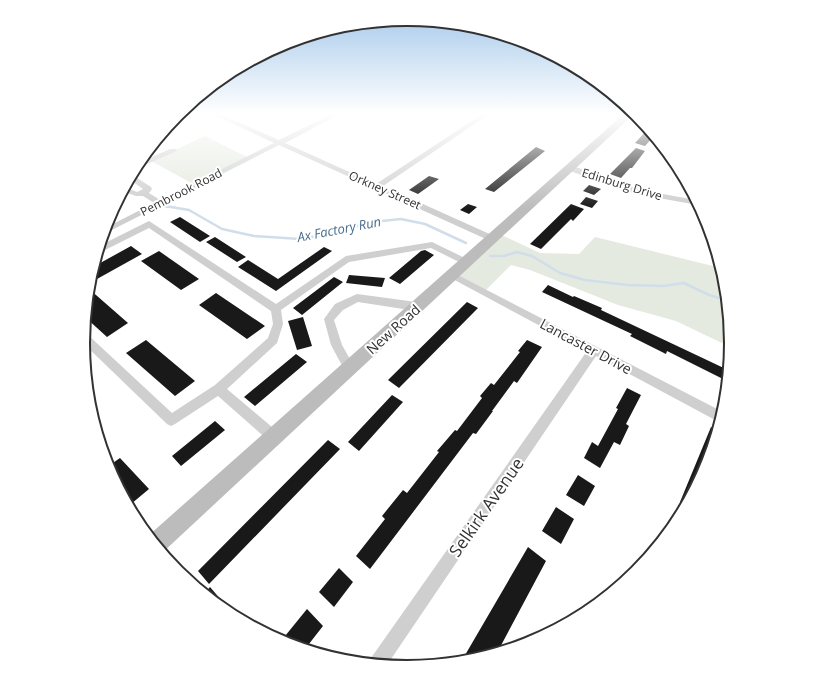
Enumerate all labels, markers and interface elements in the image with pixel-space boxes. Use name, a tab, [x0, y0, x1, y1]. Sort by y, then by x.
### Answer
street label: Pembrook Road	[137, 164, 225, 220]
street label: Edinburg Drive	[580, 164, 664, 204]
street label: Orkney Street	[346, 167, 424, 213]
water label: Ax Factory Run	[295, 212, 382, 246]
street label: New Road	[362, 300, 424, 358]
street label: Lancaster Drive	[537, 314, 635, 378]
street label: Selkirk Avenue	[443, 453, 529, 561]

